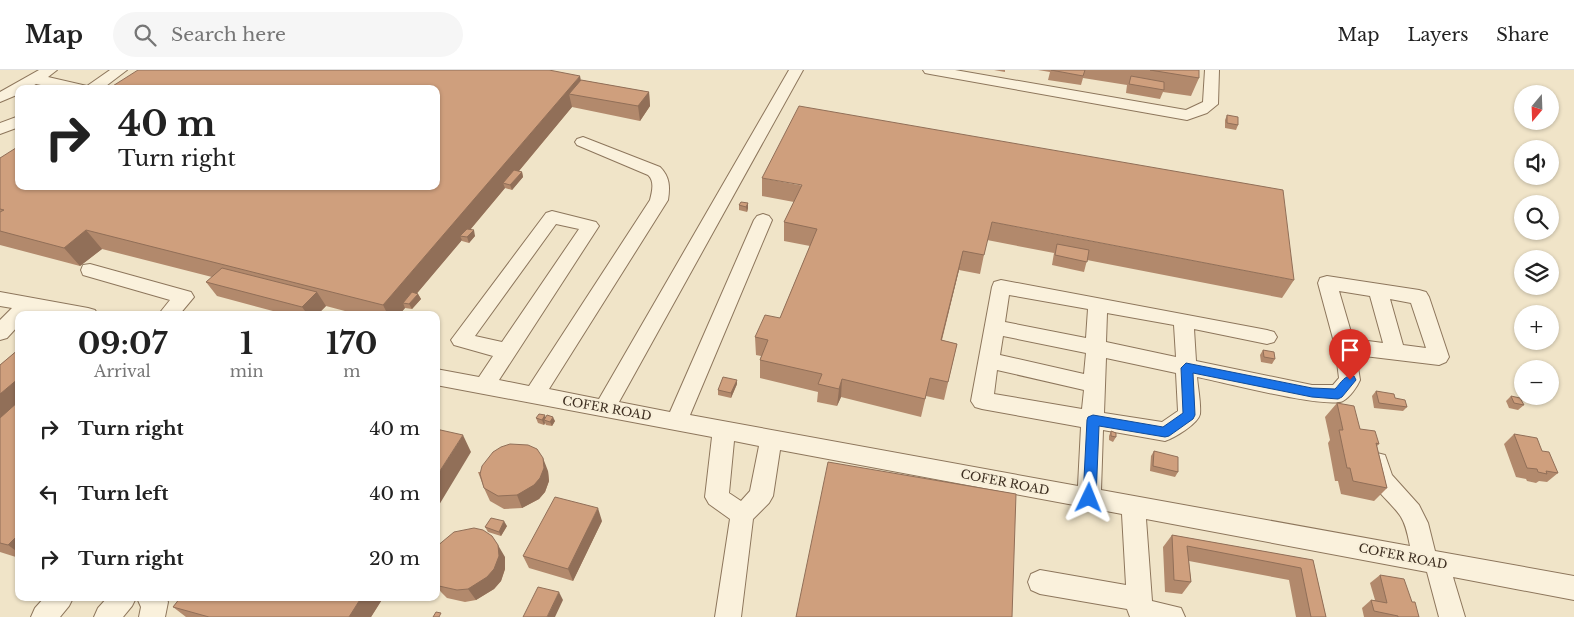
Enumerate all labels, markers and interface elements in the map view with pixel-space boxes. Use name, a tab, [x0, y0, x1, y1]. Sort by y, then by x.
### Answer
search box	[113, 12, 463, 57]
text: Map	[25, 20, 83, 49]
icon: search	[131, 21, 159, 49]
text: Search here	[171, 23, 286, 46]
text: Map	[1338, 24, 1379, 46]
text: Layers	[1407, 24, 1468, 46]
text: Share	[1496, 24, 1549, 46]
north arrow	[1514, 85, 1559, 130]
map controls	[1514, 85, 1559, 405]
text: 40 m	[118, 102, 216, 145]
icon: right	[35, 105, 100, 170]
button: sound	[1514, 140, 1559, 185]
text: Turn right	[118, 145, 236, 172]
button: search	[1514, 195, 1559, 240]
button: layers	[1514, 250, 1559, 295]
button: +	[1514, 305, 1559, 350]
text: 09:07	[78, 325, 167, 362]
text: 1	[240, 325, 253, 362]
text: 170	[326, 325, 377, 362]
pin	[1329, 329, 1371, 380]
icon: arrive	[1336, 336, 1364, 364]
button: −	[1514, 360, 1559, 405]
text: Arrival	[94, 361, 151, 381]
text: min	[230, 361, 263, 381]
text: m	[343, 361, 360, 381]
street label: COFER ROAD	[561, 393, 653, 423]
icon: right	[35, 415, 63, 443]
text: Turn right	[78, 417, 184, 440]
text: 40 m	[369, 417, 420, 440]
street label: COFER ROAD	[959, 466, 1051, 498]
position arrow	[1062, 471, 1114, 523]
icon: left	[35, 480, 63, 508]
text: Turn left	[78, 482, 169, 505]
text: 40 m	[369, 482, 420, 505]
street label: COFER ROAD	[1357, 540, 1449, 572]
icon: right	[35, 545, 63, 573]
text: Turn right	[78, 547, 184, 570]
text: 20 m	[369, 547, 420, 570]

